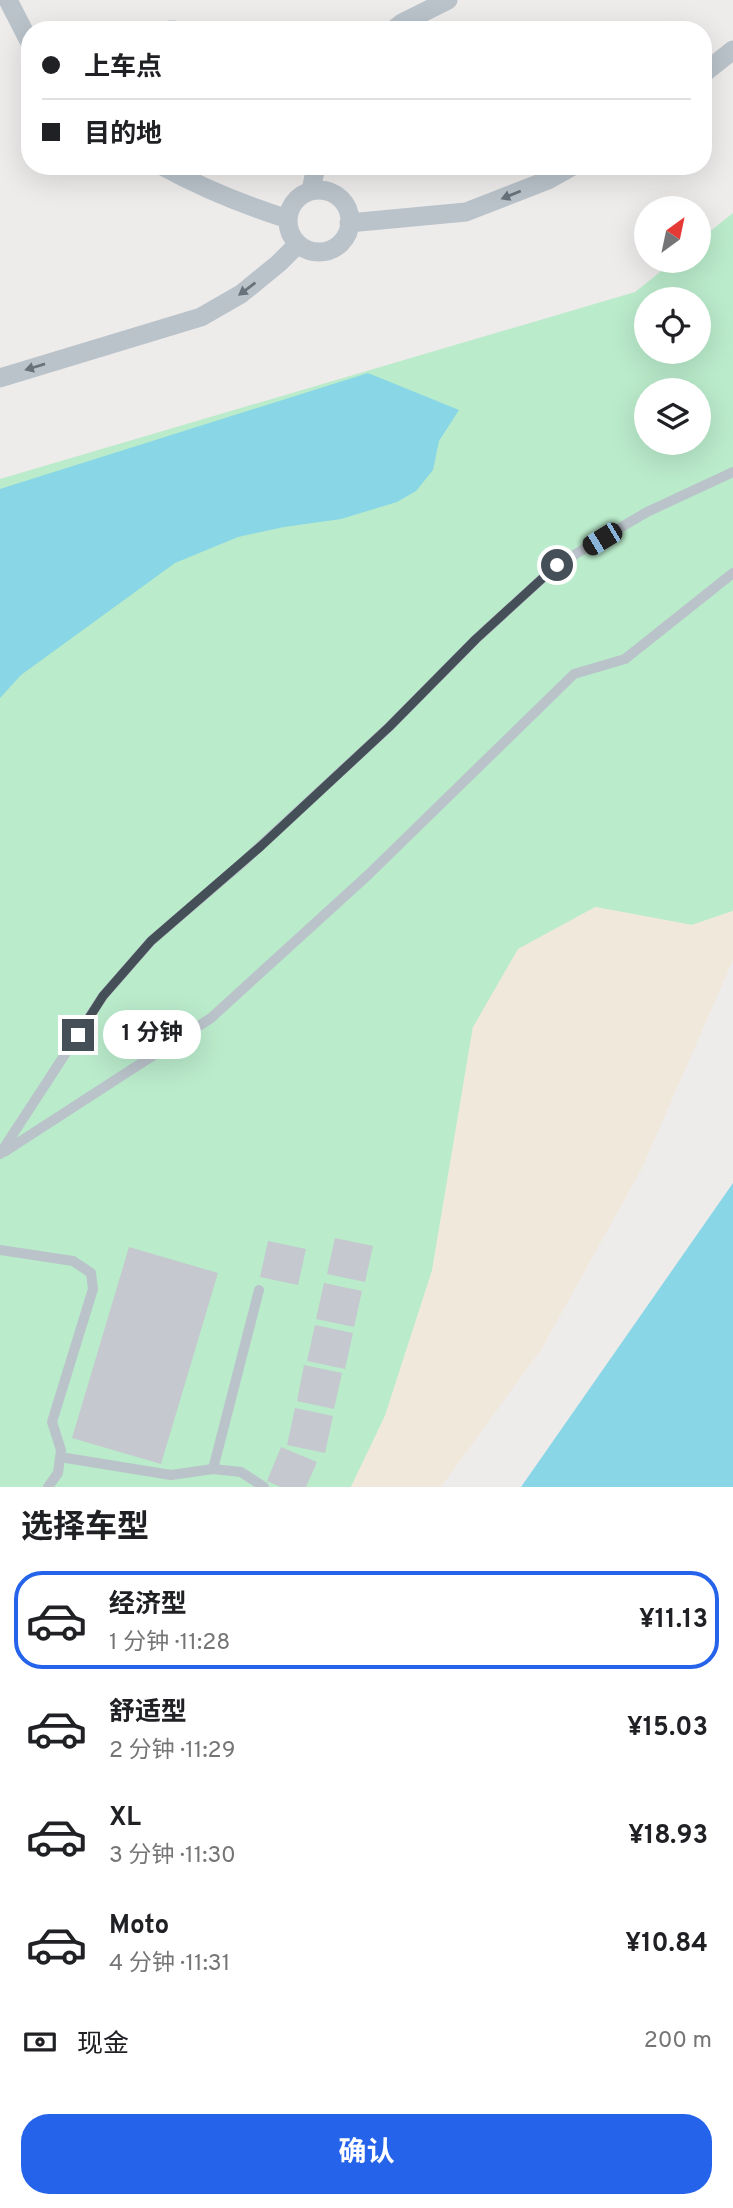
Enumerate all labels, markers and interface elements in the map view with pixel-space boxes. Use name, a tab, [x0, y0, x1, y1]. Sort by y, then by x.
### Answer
text: 上车点	[84, 52, 162, 85]
text: 目的地	[84, 119, 162, 152]
one-way arrow	[500, 189, 521, 200]
north arrow	[634, 196, 710, 273]
map controls	[634, 196, 711, 455]
one-way arrow	[238, 281, 256, 295]
button: locate	[634, 287, 711, 364]
one-way arrow	[24, 362, 45, 372]
button: layers	[634, 378, 711, 455]
car	[579, 519, 626, 559]
route start	[541, 549, 573, 581]
callout: 1 分钟	[102, 1010, 200, 1060]
route end	[62, 1019, 94, 1051]
text: 1 分钟	[122, 1020, 182, 1049]
text: 选择车型	[21, 1509, 149, 1549]
icon: car	[25, 1589, 88, 1652]
text: 经济型	[109, 1589, 187, 1622]
text: ¥11.13	[639, 1604, 708, 1637]
text: 1 分钟 · 11:28	[109, 1629, 230, 1658]
icon: car	[25, 1697, 88, 1760]
text: 舒适型	[109, 1697, 187, 1730]
text: ¥15.03	[627, 1712, 708, 1745]
text: 2 分钟 · 11:29	[109, 1737, 235, 1766]
text: XL	[109, 1802, 141, 1835]
icon: car	[25, 1805, 88, 1868]
text: ¥18.93	[628, 1820, 708, 1853]
text: 3 分钟 · 11:30	[109, 1842, 236, 1871]
text: Moto	[109, 1910, 169, 1943]
icon: car	[25, 1913, 88, 1976]
text: ¥10.84	[625, 1928, 708, 1961]
text: 4 分钟 · 11:31	[109, 1950, 230, 1979]
icon: cash	[21, 2023, 59, 2061]
text: 200 m	[644, 2027, 712, 2056]
text: 现金	[77, 2029, 129, 2062]
button: 确认	[21, 2114, 712, 2194]

